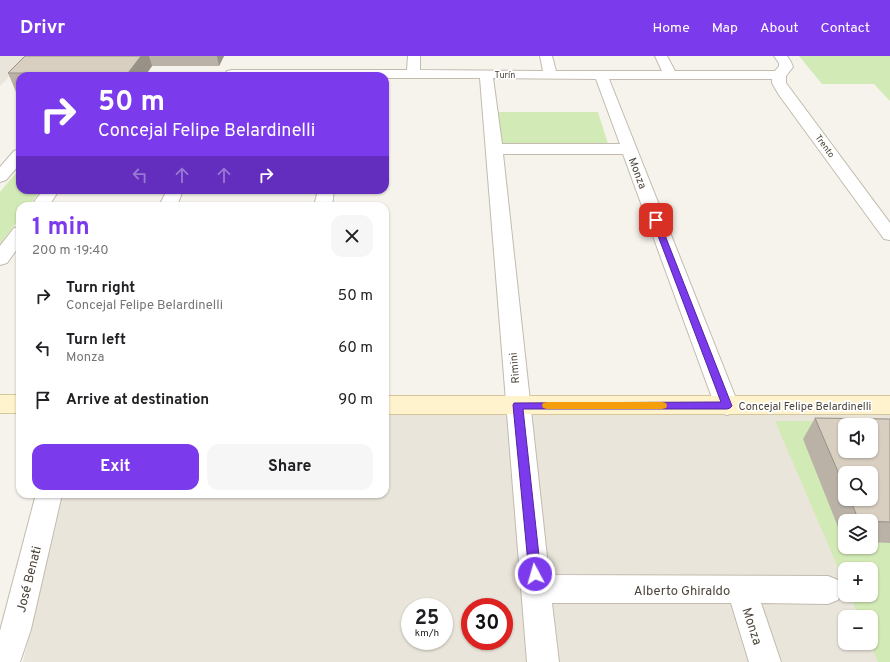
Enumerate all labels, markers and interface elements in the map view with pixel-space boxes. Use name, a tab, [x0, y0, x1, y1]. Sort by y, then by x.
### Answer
text: Drivr	[20, 16, 65, 40]
text: Home	[653, 20, 690, 37]
text: Map	[712, 20, 738, 37]
text: About	[760, 20, 799, 37]
text: Contact	[821, 20, 870, 37]
street label: Turín	[495, 70, 515, 81]
text: 50 m	[98, 85, 165, 121]
icon: right	[32, 88, 84, 140]
text: Concejal Felipe Belardinelli	[98, 120, 315, 143]
street label: Trento	[813, 133, 837, 160]
street label: Monza	[625, 156, 649, 191]
icon: left	[129, 164, 151, 186]
icon: ahead	[171, 164, 193, 186]
icon: ahead	[213, 164, 235, 186]
icon: right	[255, 164, 277, 186]
pin	[639, 203, 673, 237]
icon: arrive	[645, 209, 667, 231]
text: 1 min	[32, 213, 90, 243]
button: close	[331, 215, 373, 257]
text: 200 m · 19:40	[32, 243, 109, 259]
text: Turn right	[66, 279, 135, 298]
icon: right	[32, 285, 54, 307]
text: 50 m	[338, 287, 373, 306]
text: Concejal Felipe Belardinelli	[66, 298, 223, 314]
text: Turn left	[66, 331, 126, 350]
icon: left	[32, 337, 54, 359]
text: 60 m	[338, 339, 373, 358]
text: Monza	[66, 350, 104, 366]
street label: Rimini	[507, 352, 523, 384]
icon: arrive	[32, 389, 54, 411]
text: Arrive at destination	[66, 391, 209, 410]
text: 90 m	[338, 391, 373, 410]
street label: Concejal Felipe Belardinelli	[739, 400, 871, 414]
map controls	[838, 418, 878, 650]
button: sound	[838, 418, 878, 458]
button: Exit	[32, 444, 199, 490]
button: Share	[207, 444, 373, 490]
button: search	[838, 466, 878, 506]
button: layers	[838, 514, 878, 554]
street label: José Benati	[14, 545, 46, 614]
position arrow	[514, 553, 556, 595]
button: +	[838, 562, 878, 602]
street label: Alberto Ghiraldo	[634, 584, 730, 600]
speed limit sign: 30	[461, 598, 513, 650]
text: 25	[415, 606, 439, 632]
street label: Monza	[738, 606, 765, 647]
button: −	[838, 610, 878, 650]
text: km/h	[415, 627, 439, 640]

